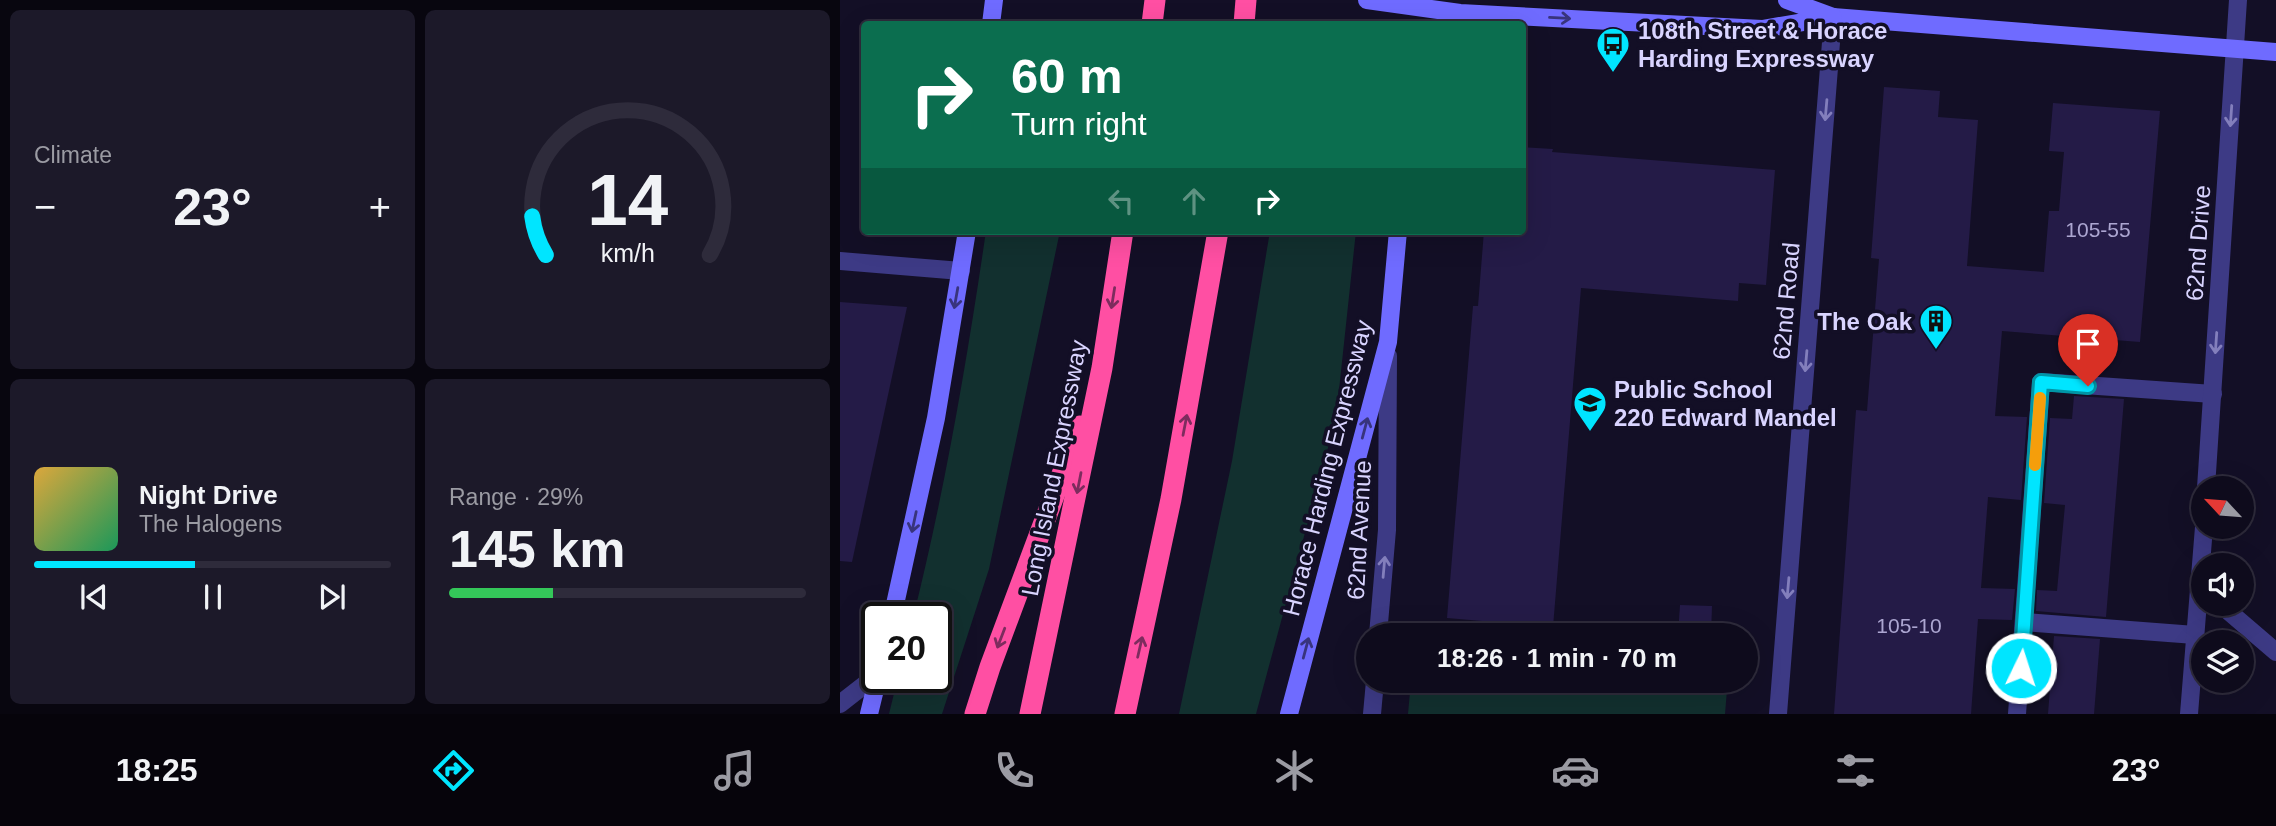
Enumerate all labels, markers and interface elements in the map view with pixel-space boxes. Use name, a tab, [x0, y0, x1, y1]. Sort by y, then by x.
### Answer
one-way arrow	[1548, 12, 1571, 25]
place label: 108th Street & Horace Harding Expressway	[1638, 17, 1887, 72]
bus stop icon: 108th Street & Horace Harding Expressway	[1594, 25, 1632, 74]
icon: right	[896, 49, 987, 140]
text: 60 m	[1011, 49, 1123, 103]
one-way arrow	[1819, 98, 1832, 121]
one-way arrow	[2224, 104, 2237, 127]
text: Turn right	[1011, 106, 1147, 142]
text: Climate	[34, 142, 112, 168]
text: 14	[587, 160, 668, 241]
text: 23°	[173, 178, 252, 236]
icon: left	[1102, 182, 1140, 220]
icon: ahead	[1175, 182, 1213, 220]
icon: right	[1248, 182, 1286, 220]
street label: 62nd Drive	[2180, 184, 2216, 302]
text: −	[34, 186, 56, 228]
text: +	[369, 186, 391, 228]
house number: 105-55	[2065, 218, 2131, 241]
text: km/h	[600, 239, 655, 267]
street label: 62nd Road	[1767, 241, 1805, 361]
one-way arrow	[949, 287, 962, 309]
one-way arrow	[1106, 287, 1119, 309]
building icon: The Oak	[1917, 302, 1955, 351]
place label: The Oak	[1817, 308, 1913, 335]
pin	[2058, 314, 2118, 386]
street label: Horace Harding Expressway	[1277, 317, 1377, 619]
icon: arrive	[2069, 325, 2107, 363]
one-way arrow	[2209, 331, 2222, 354]
street label: Long Island Expressway	[1016, 338, 1092, 598]
one-way arrow	[1799, 349, 1812, 372]
place label: Public School 220 Edward Mandel	[1614, 376, 1837, 431]
school or university icon: Public School 220 Edward Mandel	[1571, 384, 1609, 433]
one-way arrow	[1179, 414, 1192, 436]
one-way arrow	[1359, 417, 1372, 440]
street label: 62nd Avenue	[1342, 460, 1376, 600]
one-way arrow	[1072, 471, 1086, 494]
north arrow	[2191, 476, 2254, 539]
map controls	[2191, 476, 2254, 693]
text: Night Drive	[139, 480, 278, 510]
text: Range · 29%	[449, 484, 583, 510]
one-way arrow	[907, 510, 921, 533]
text: The Halogens	[139, 511, 282, 537]
text: 145 km	[449, 520, 625, 578]
button: sound	[2191, 553, 2254, 616]
one-way arrow	[1378, 556, 1391, 579]
one-way arrow	[1781, 576, 1794, 599]
icon: previous	[75, 578, 113, 616]
icon: pause	[194, 578, 232, 616]
icon: next	[313, 578, 351, 616]
speed limit sign: 20	[861, 602, 952, 693]
house number: 105-10	[1876, 614, 1942, 637]
one-way arrow	[993, 627, 1006, 649]
button: layers	[2191, 630, 2254, 693]
position arrow	[1984, 631, 2058, 705]
one-way arrow	[1133, 636, 1147, 659]
one-way arrow	[1300, 637, 1313, 660]
text: 18:26 · 1 min · 70 m	[1437, 643, 1677, 673]
icon: directions	[429, 746, 478, 795]
icon: music	[710, 746, 759, 795]
icon: phone	[990, 746, 1039, 795]
icon: climate	[1270, 746, 1319, 795]
icon: car	[1551, 746, 1600, 795]
icon: filters	[1831, 746, 1880, 795]
text: 18:25	[116, 752, 198, 788]
text: 23°	[2112, 752, 2160, 788]

